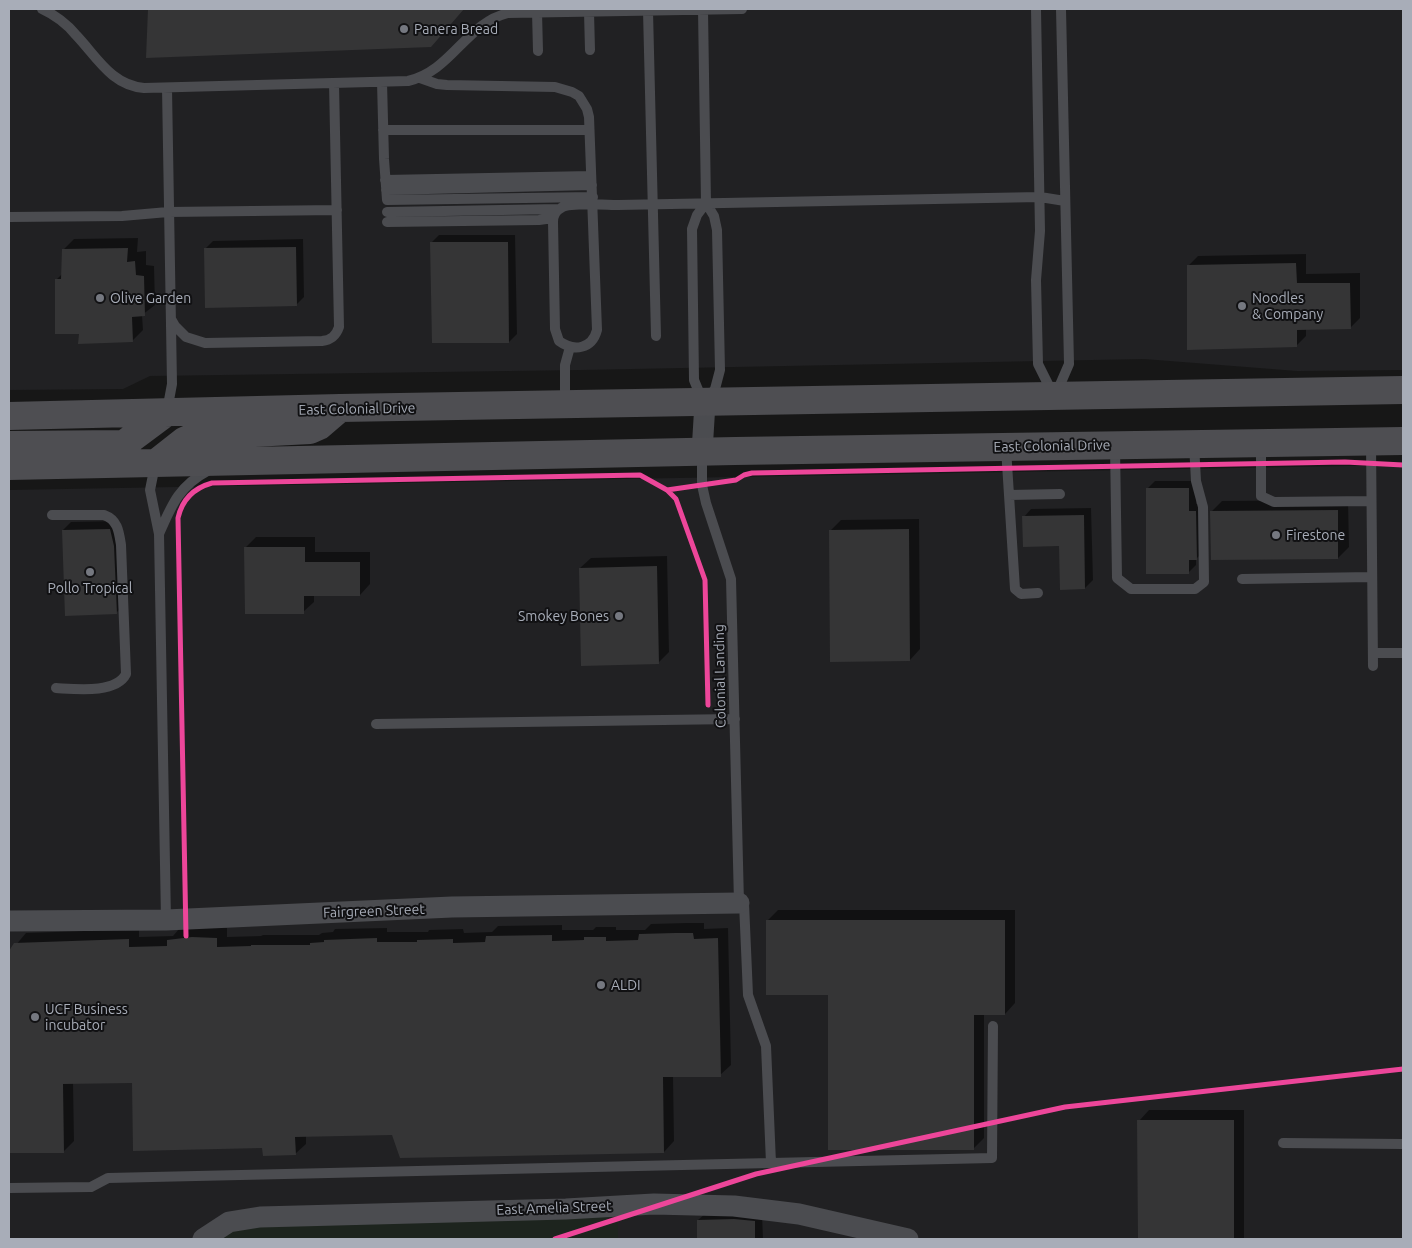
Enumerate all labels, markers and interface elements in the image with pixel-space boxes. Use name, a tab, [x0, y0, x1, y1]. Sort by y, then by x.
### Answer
place label: Panera Bread	[414, 21, 498, 37]
marker: Panera Bread	[398, 23, 410, 35]
place label: Olive Garden	[110, 290, 191, 306]
place label: Noodles & Company	[1252, 290, 1323, 322]
marker: Olive Garden	[94, 292, 106, 304]
marker: Noodles & Company	[1236, 300, 1248, 312]
street label: East Colonial Drive	[298, 400, 416, 418]
street label: East Colonial Drive	[993, 437, 1111, 455]
place label: Firestone	[1286, 527, 1345, 543]
marker: Firestone	[1270, 529, 1282, 541]
marker: Pollo Tropical	[84, 566, 96, 578]
place label: Pollo Tropical	[48, 580, 132, 596]
place label: Smokey Bones	[518, 608, 609, 624]
marker: Smokey Bones	[613, 610, 625, 622]
street label: Colonial Landing	[711, 624, 729, 728]
street label: Fairgreen Street	[323, 901, 425, 921]
place label: ALDI	[611, 977, 641, 993]
marker: ALDI	[595, 979, 607, 991]
place label: UCF Business incubator	[45, 1001, 128, 1034]
marker: UCF Business incubator	[29, 1011, 41, 1023]
street label: East Amelia Street	[496, 1198, 612, 1218]

